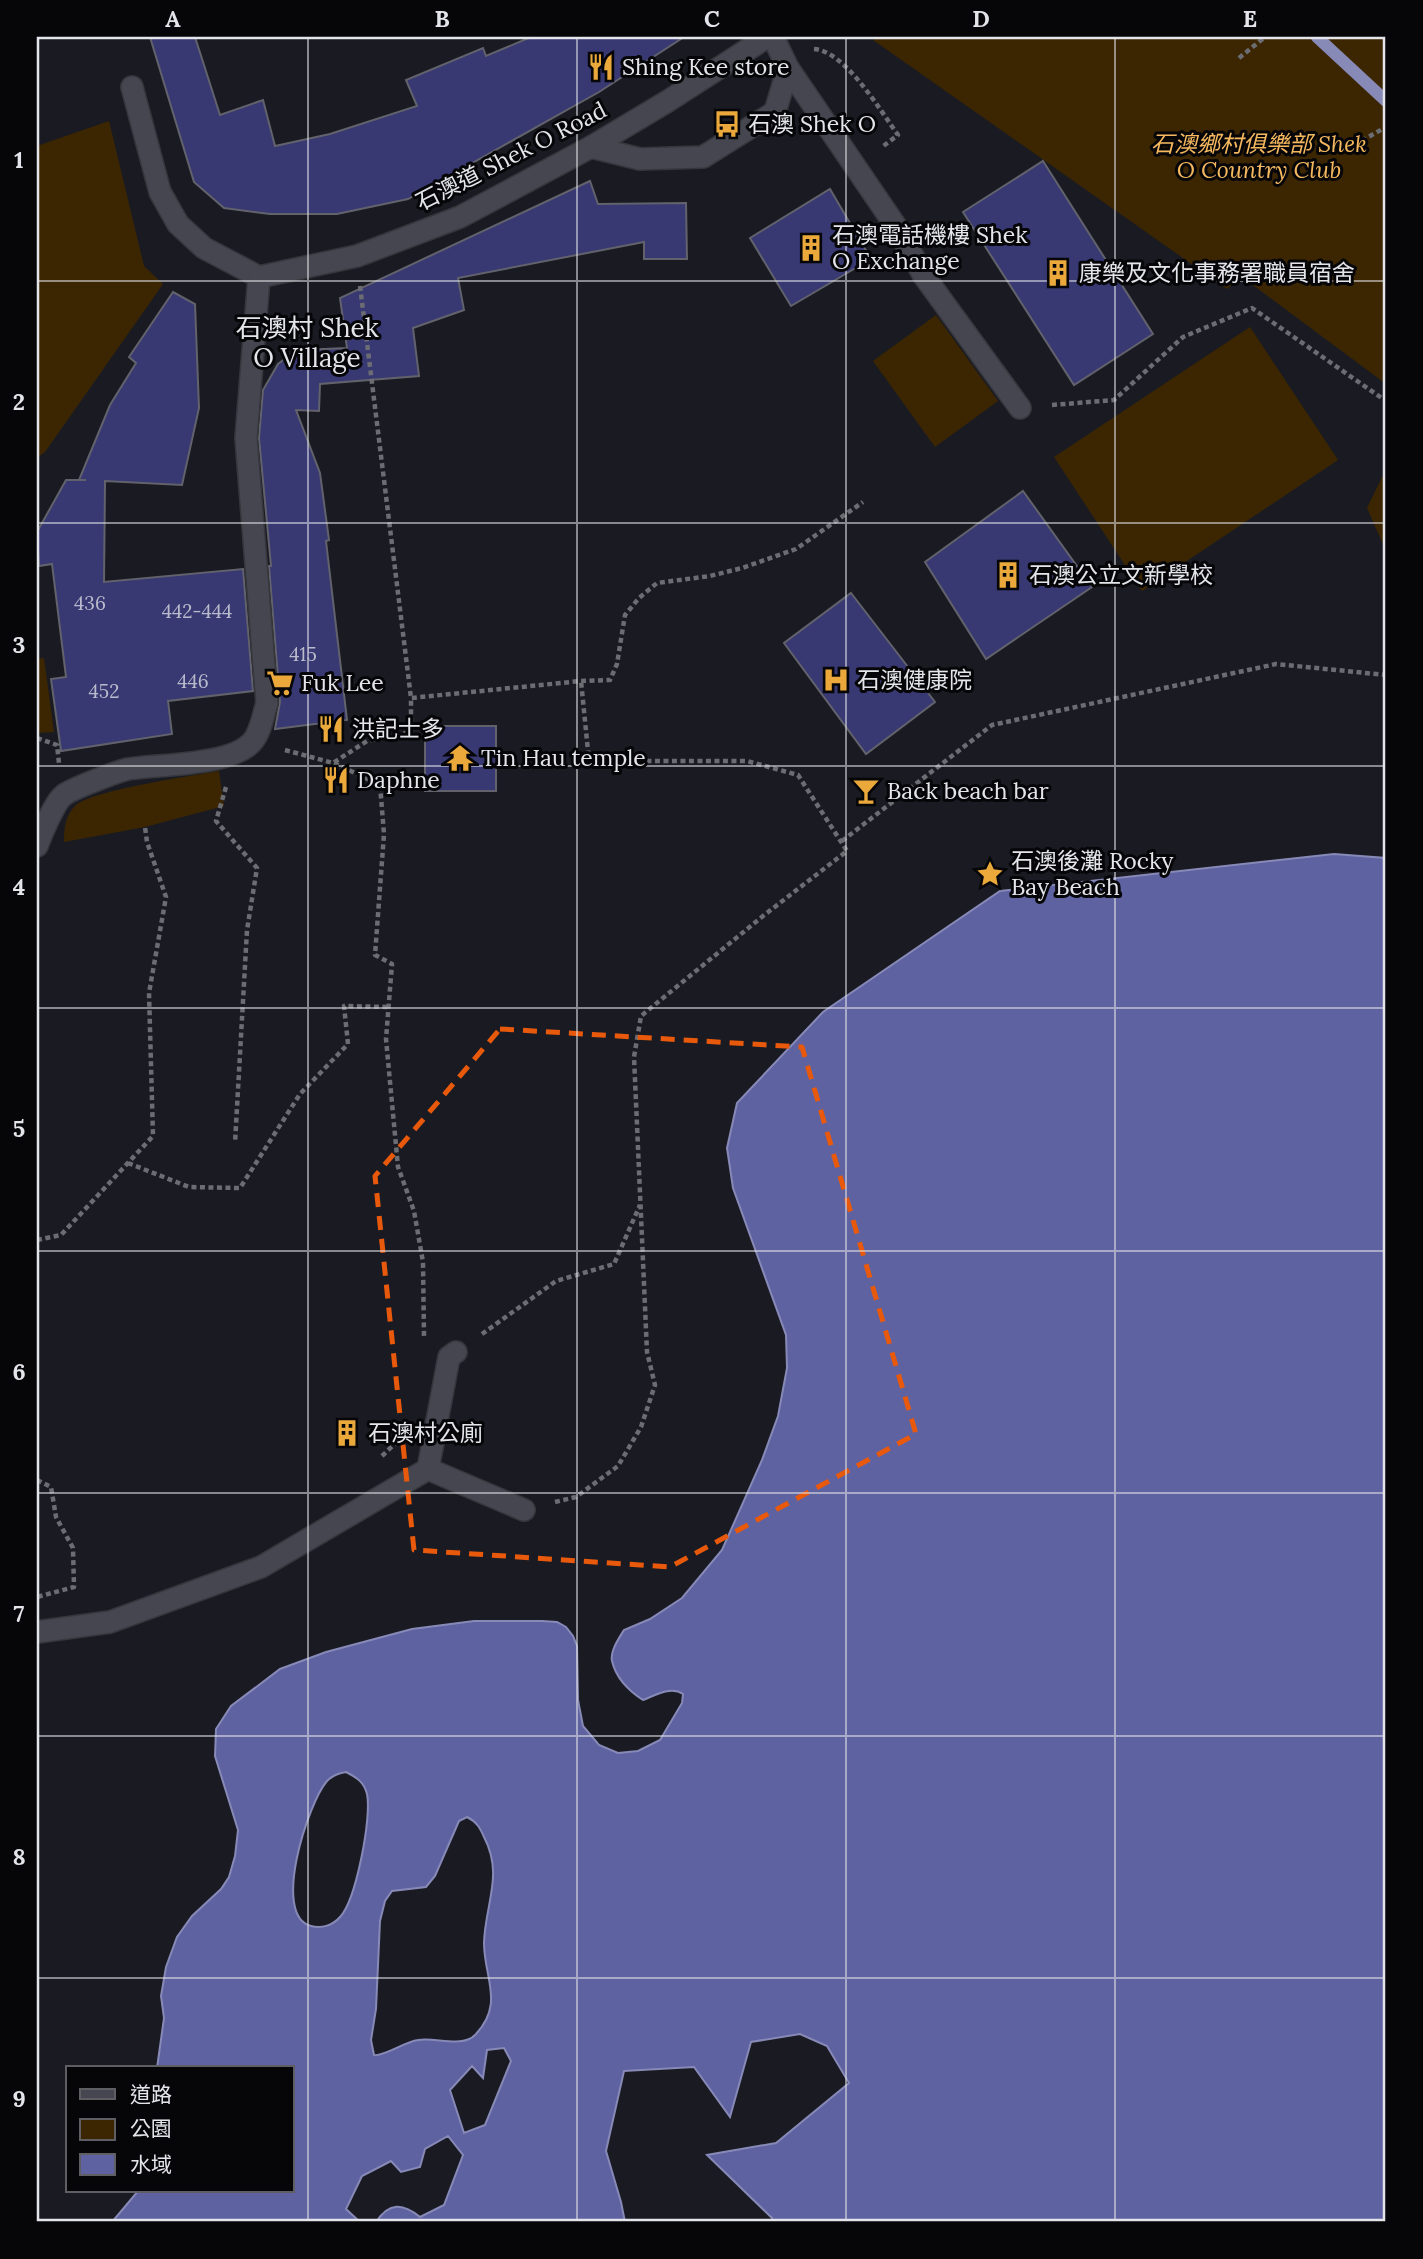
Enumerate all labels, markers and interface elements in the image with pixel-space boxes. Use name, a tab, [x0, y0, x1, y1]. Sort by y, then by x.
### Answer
text: A	[165, 4, 181, 33]
text: B	[434, 4, 450, 33]
text: C	[704, 4, 720, 33]
text: D	[972, 4, 990, 33]
text: E	[1243, 4, 1257, 33]
restaurant icon: Shing Kee store	[586, 52, 616, 82]
place label: Shing Kee store	[622, 52, 790, 81]
street label: 石澳道 Shek O Road	[410, 95, 611, 216]
bus stop icon: 石澳 Shek O	[712, 109, 742, 139]
place label: 石澳 Shek O	[748, 109, 876, 138]
park label: 石澳鄉村俱樂部 Shek O Country Club	[1151, 129, 1367, 184]
text: 1	[14, 145, 24, 174]
place label: 石澳電話機樓 Shek O Exchange	[832, 220, 1028, 275]
building icon: 石澳電話機樓 Shek O Exchange	[796, 233, 826, 263]
building icon: 康樂及文化事務署職員宿舍	[1043, 258, 1073, 288]
place label: 康樂及文化事務署職員宿舍	[1079, 258, 1355, 287]
district label: 石澳村 Shek O Village	[235, 311, 379, 374]
text: 2	[13, 387, 25, 416]
building icon: 石澳公立文新學校	[993, 560, 1023, 590]
place label: 石澳公立文新學校	[1029, 560, 1213, 589]
house number: 436	[74, 591, 106, 615]
house number: 442-444	[162, 599, 232, 623]
text: 3	[13, 630, 25, 659]
house number: 415	[289, 642, 317, 666]
hospital icon: 石澳健康院	[821, 665, 851, 695]
place label: 石澳健康院	[857, 665, 972, 694]
supermarket icon: Fuk Lee	[265, 668, 295, 698]
place label: Fuk Lee	[301, 668, 384, 697]
house number: 446	[177, 669, 209, 693]
house number: 452	[89, 679, 119, 703]
restaurant icon: 洪記士多	[316, 714, 346, 744]
place label: 洪記士多	[352, 714, 444, 743]
temple icon: Tin Hau temple	[445, 743, 475, 773]
place label: Tin Hau temple	[481, 743, 646, 772]
restaurant icon: Daphne	[321, 765, 351, 795]
place label: Daphne	[357, 765, 440, 794]
bar icon: Back beach bar	[851, 776, 881, 806]
place label: Back beach bar	[887, 776, 1049, 805]
place label: 石澳後灘 Rocky Bay Beach	[1011, 846, 1174, 901]
place icon: 石澳後灘 Rocky Bay Beach	[975, 859, 1005, 889]
text: 4	[13, 872, 25, 901]
text: 5	[13, 1114, 25, 1143]
text: 6	[12, 1357, 26, 1386]
building icon: 石澳村公廁	[332, 1418, 362, 1448]
place label: 石澳村公廁	[368, 1418, 483, 1447]
text: 7	[14, 1599, 25, 1628]
text: 8	[12, 1842, 26, 1871]
legend	[66, 2066, 294, 2192]
text: 道路	[130, 2081, 172, 2108]
text: 9	[12, 2084, 26, 2113]
text: 公園	[130, 2115, 172, 2142]
text: 水域	[130, 2151, 172, 2178]

